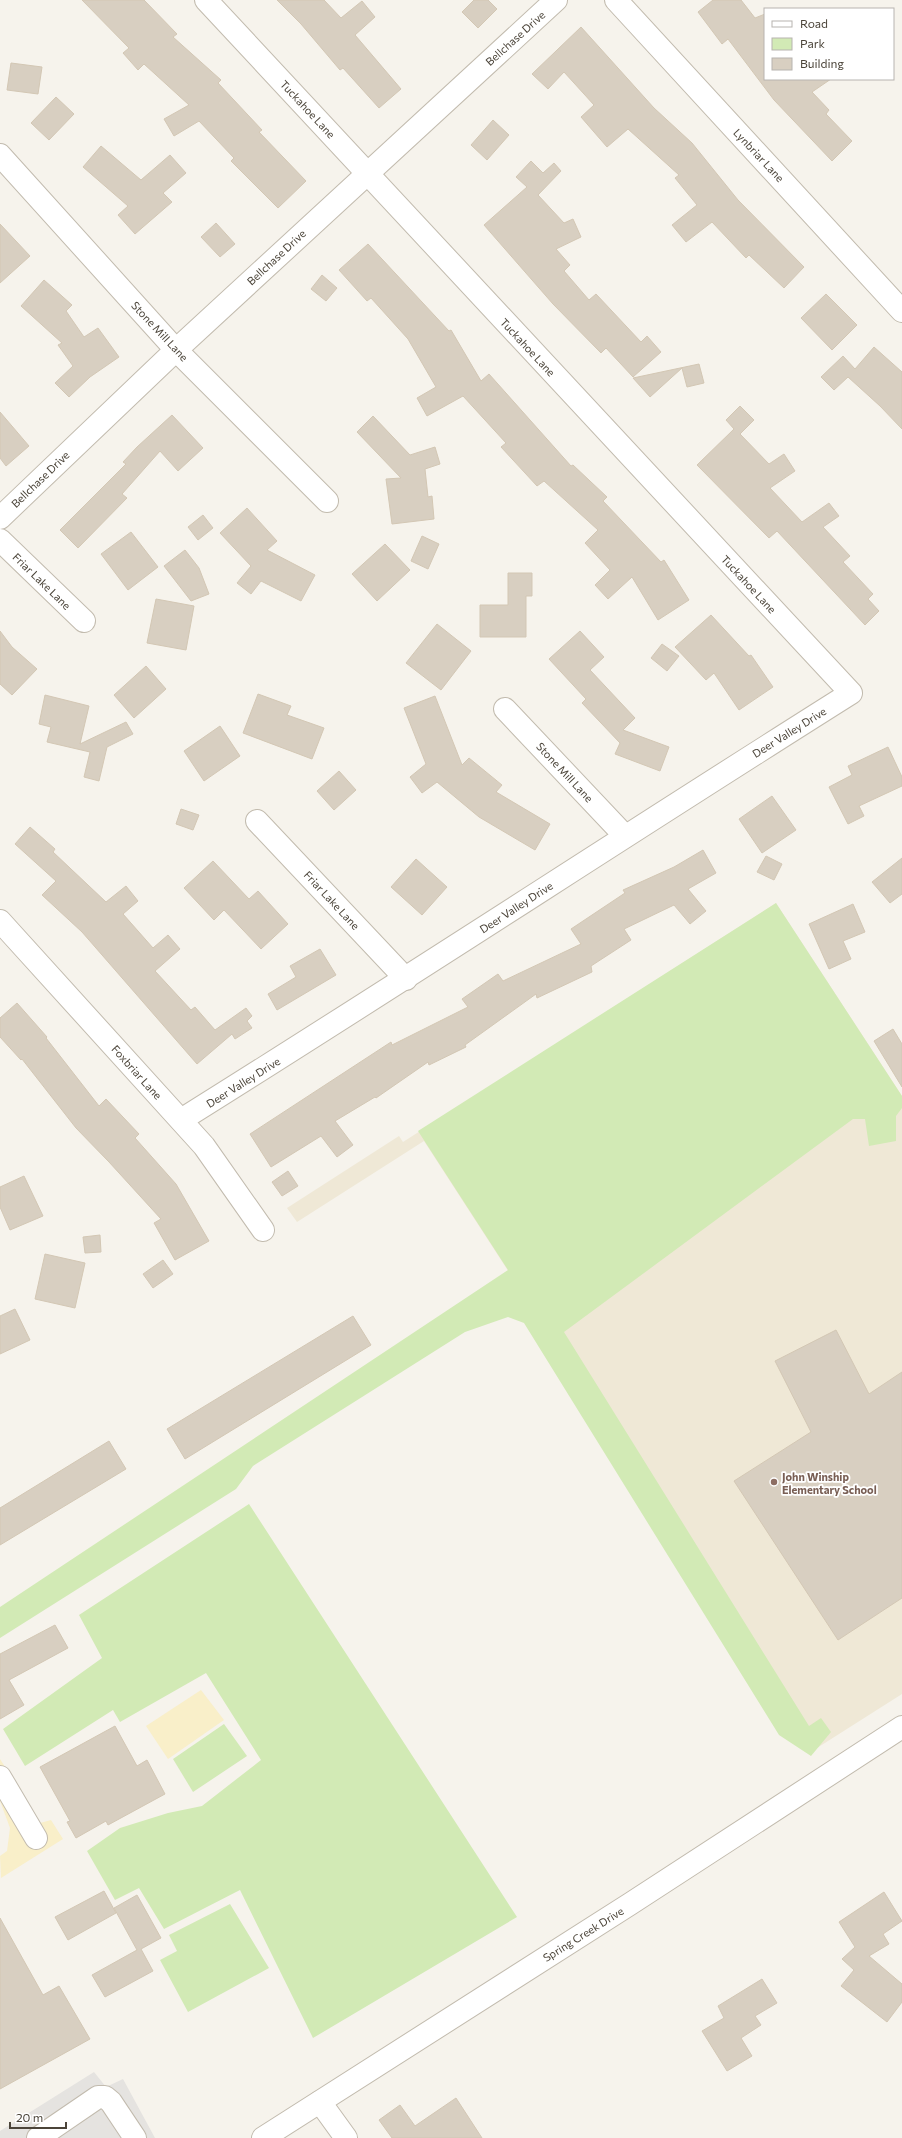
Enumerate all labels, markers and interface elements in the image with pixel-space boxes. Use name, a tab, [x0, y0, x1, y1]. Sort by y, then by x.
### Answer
street label: Bellchase Drive	[483, 8, 548, 68]
legend	[764, 8, 894, 80]
text: Road	[800, 16, 828, 30]
text: Park	[800, 36, 826, 50]
text: Building	[800, 56, 844, 70]
street label: Tuckahoe Lane	[278, 77, 338, 141]
street label: Lynbriar Lane	[731, 126, 787, 184]
street label: Bellchase Drive	[244, 226, 308, 287]
street label: Stone Mill Lane	[129, 298, 191, 364]
street label: Tuckahoe Lane	[498, 315, 558, 379]
street label: Bellchase Drive	[8, 448, 72, 510]
street label: Friar Lake Lane	[10, 550, 74, 612]
street label: Tuckahoe Lane	[719, 552, 779, 616]
street label: Deer Valley Drive	[750, 704, 828, 760]
street label: Stone Mill Lane	[534, 739, 596, 805]
street label: Friar Lake Lane	[302, 868, 363, 932]
street label: Deer Valley Drive	[477, 878, 555, 935]
street label: Foxbriar Lane	[109, 1042, 165, 1102]
street label: Deer Valley Drive	[204, 1054, 282, 1110]
place label: John Winship Elementary School	[782, 1470, 877, 1496]
marker: John Winship Elementary School	[769, 1477, 779, 1487]
street label: Spring Creek Drive	[540, 1904, 626, 1964]
scale bar	[10, 2104, 66, 2130]
text: 20 m	[16, 2110, 43, 2124]

